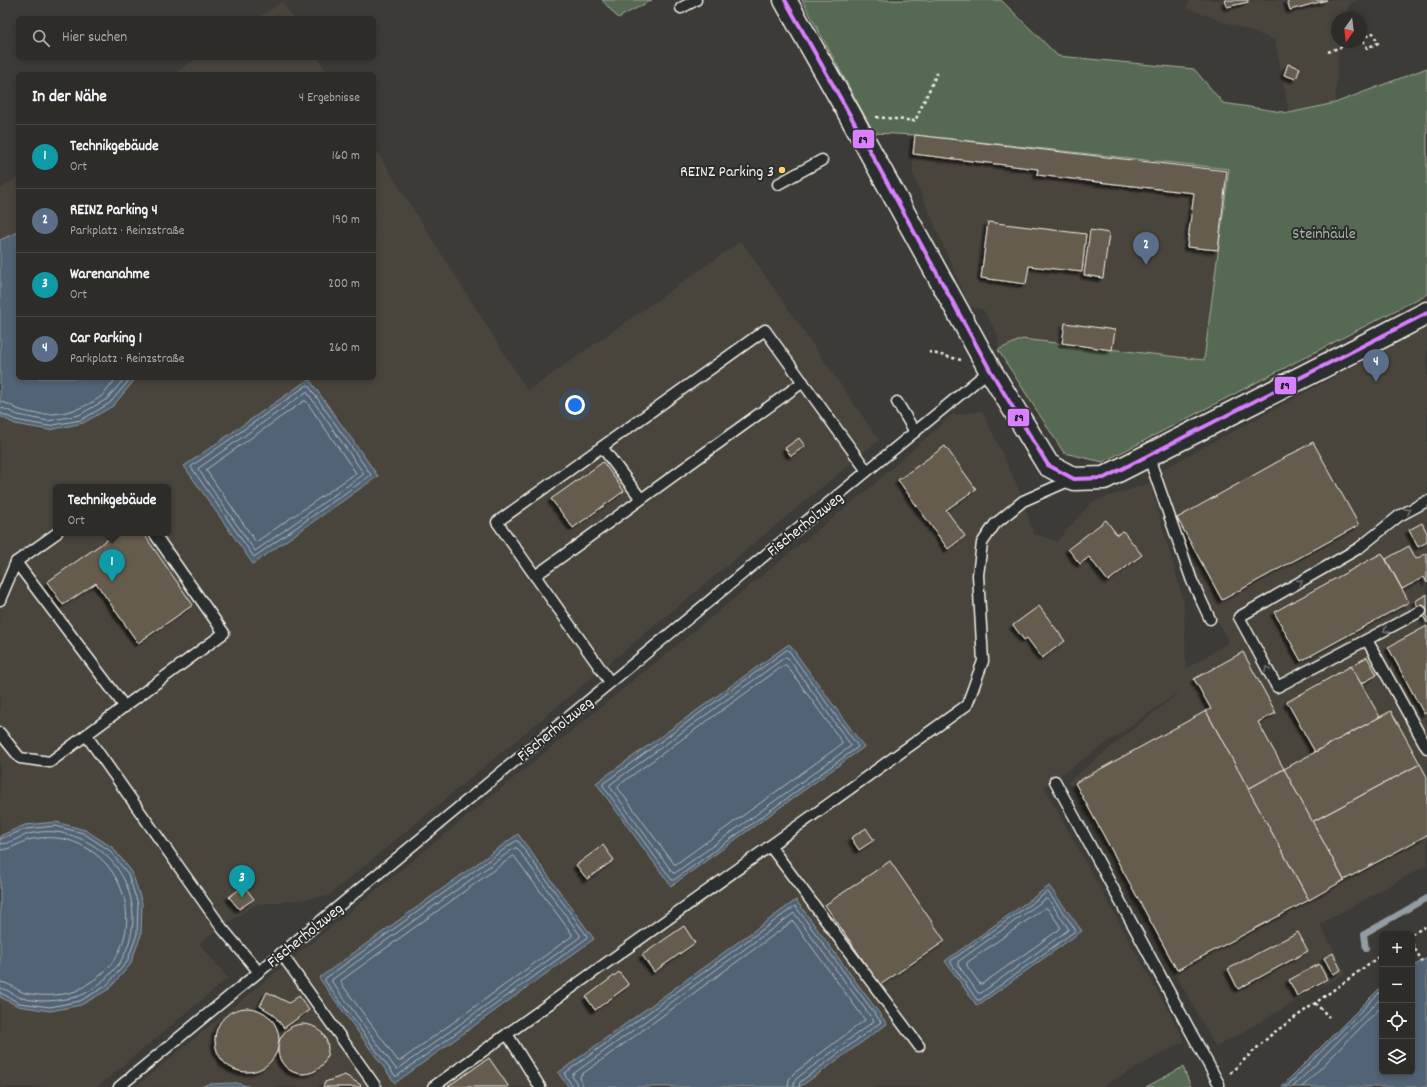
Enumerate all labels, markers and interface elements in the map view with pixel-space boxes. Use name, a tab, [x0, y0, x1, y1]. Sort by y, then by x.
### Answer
north arrow	[1331, 12, 1367, 48]
search box	[16, 16, 376, 60]
icon: search	[30, 27, 52, 49]
text: Hier suchen	[62, 27, 127, 49]
text: In der Nähe	[32, 86, 107, 110]
text: 4 Ergebnisse	[299, 89, 360, 108]
line badge: 89	[852, 129, 875, 149]
text: 89	[858, 133, 868, 149]
text: Technikgebäude	[70, 136, 159, 158]
text: 1	[44, 147, 46, 166]
text: 160 m	[332, 147, 360, 166]
text: Ort	[70, 158, 87, 177]
place label: REINZ Parking 3	[680, 161, 774, 184]
marker: REINZ Parking 3	[777, 165, 787, 175]
text: REINZ Parking 4	[70, 200, 158, 222]
text: 2	[42, 211, 48, 230]
text: 190 m	[332, 211, 360, 230]
text: Parkplatz · Reinzstraße	[70, 222, 184, 241]
park label: Steinhäule	[1292, 223, 1356, 246]
pin: 2	[1133, 232, 1159, 265]
text: Warenanahme	[70, 264, 150, 286]
text: 3	[42, 275, 48, 294]
text: 200 m	[328, 275, 360, 294]
text: Ort	[70, 286, 87, 305]
text: Car Parking 1	[70, 328, 142, 350]
text: 4	[42, 339, 48, 358]
text: 260 m	[329, 339, 360, 358]
pin: 4	[1363, 349, 1389, 382]
text: Parkplatz · Reinzstraße	[70, 350, 184, 369]
line badge: 89	[1274, 376, 1297, 395]
text: 89	[1280, 379, 1290, 395]
your location	[565, 395, 585, 415]
line badge: 89	[1007, 408, 1030, 427]
text: 89	[1014, 411, 1024, 427]
popup	[53, 484, 171, 536]
street label: Fischerholzweg	[762, 487, 849, 563]
text: Technikgebäude	[68, 490, 156, 512]
one-way arrow	[1404, 508, 1411, 516]
text: Ort	[68, 512, 85, 531]
pin: 1	[99, 549, 125, 582]
one-way arrow	[1296, 579, 1303, 587]
one-way arrow	[1383, 625, 1390, 632]
one-way arrow	[1264, 666, 1272, 673]
street label: Fischerholzweg	[512, 692, 599, 768]
pin: 3	[229, 865, 255, 898]
street label: Fischerholzweg	[262, 898, 349, 974]
map controls	[1379, 931, 1415, 1075]
button: +	[1379, 931, 1415, 967]
button: −	[1379, 967, 1415, 1003]
button: locate	[1379, 1003, 1415, 1039]
button: layers	[1379, 1039, 1415, 1075]

